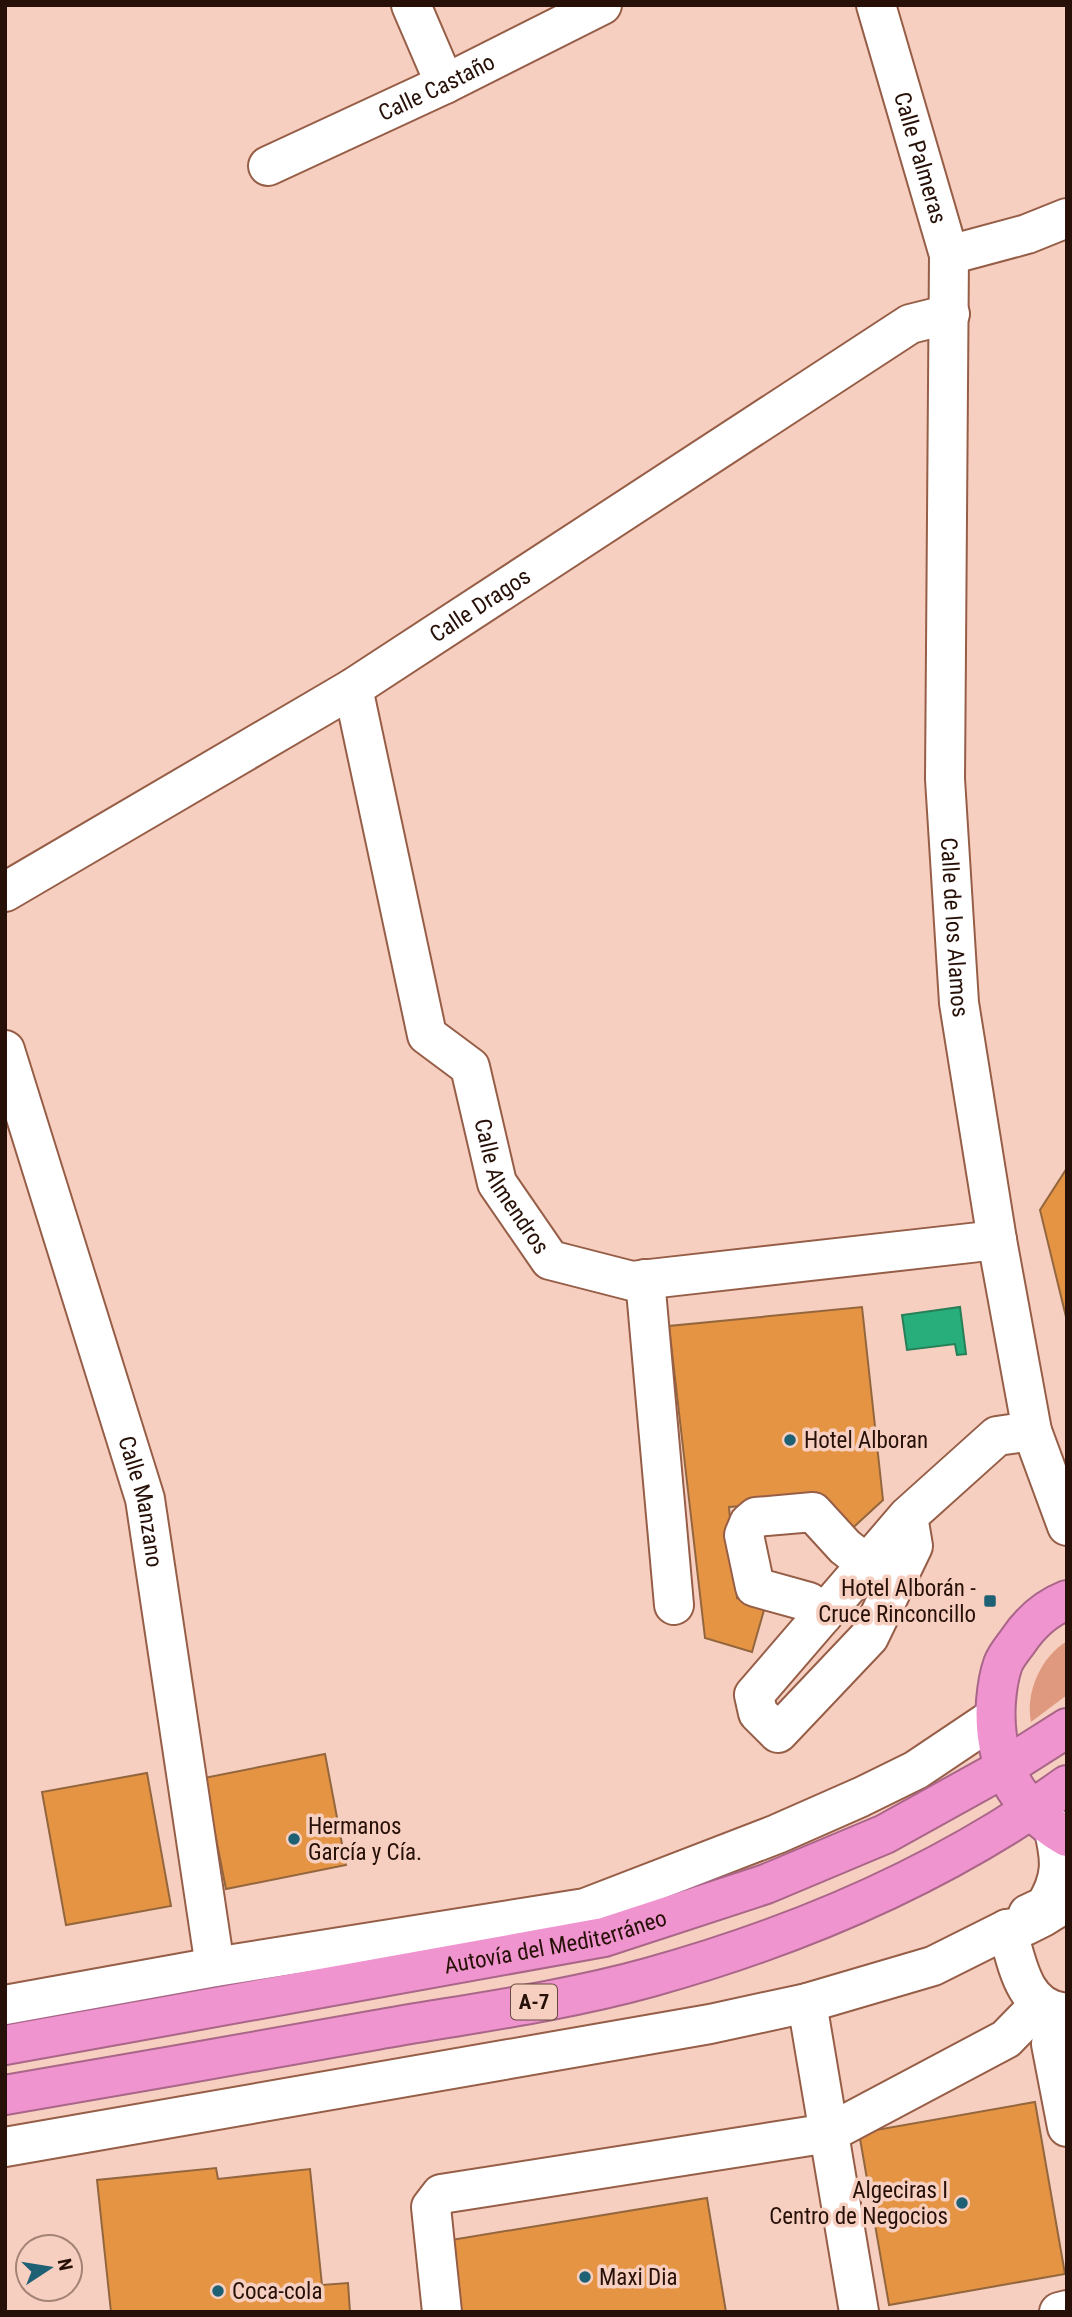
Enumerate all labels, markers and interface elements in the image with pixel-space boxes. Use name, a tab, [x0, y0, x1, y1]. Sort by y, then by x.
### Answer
street label: Calle Castaño	[374, 48, 499, 127]
street label: Calle Palmeras	[889, 89, 953, 227]
street label: Calle Dragos	[424, 562, 535, 648]
street label: Calle de los Alamos	[935, 837, 975, 1019]
street label: Calle Almendros	[469, 1116, 555, 1259]
place label: Hotel Alboran	[804, 1427, 928, 1454]
marker: Hotel Alboran	[782, 1432, 798, 1448]
street label: Calle Manzano	[113, 1433, 169, 1569]
place label: Hotel Alborán - Cruce Rinconcillo	[818, 1575, 976, 1628]
marker: Hotel Alborán - Cruce Rinconcillo	[982, 1593, 998, 1609]
place label: Hermanos García y Cía.	[308, 1813, 422, 1866]
marker: Hermanos García y Cía.	[286, 1831, 302, 1847]
street label: Autovía del Mediterráneo	[442, 1904, 670, 1979]
road number: A-7	[511, 1984, 557, 2020]
place label: Algeciras I Centro de Negocios	[769, 2177, 948, 2230]
marker: Algeciras I Centro de Negocios	[954, 2195, 970, 2211]
north arrow	[14, 2233, 84, 2303]
text: N	[53, 2256, 78, 2273]
place label: Maxi Dia	[599, 2264, 677, 2291]
marker: Maxi Dia	[577, 2269, 593, 2285]
place label: Coca-cola	[232, 2278, 322, 2305]
marker: Coca-cola	[210, 2283, 226, 2299]

